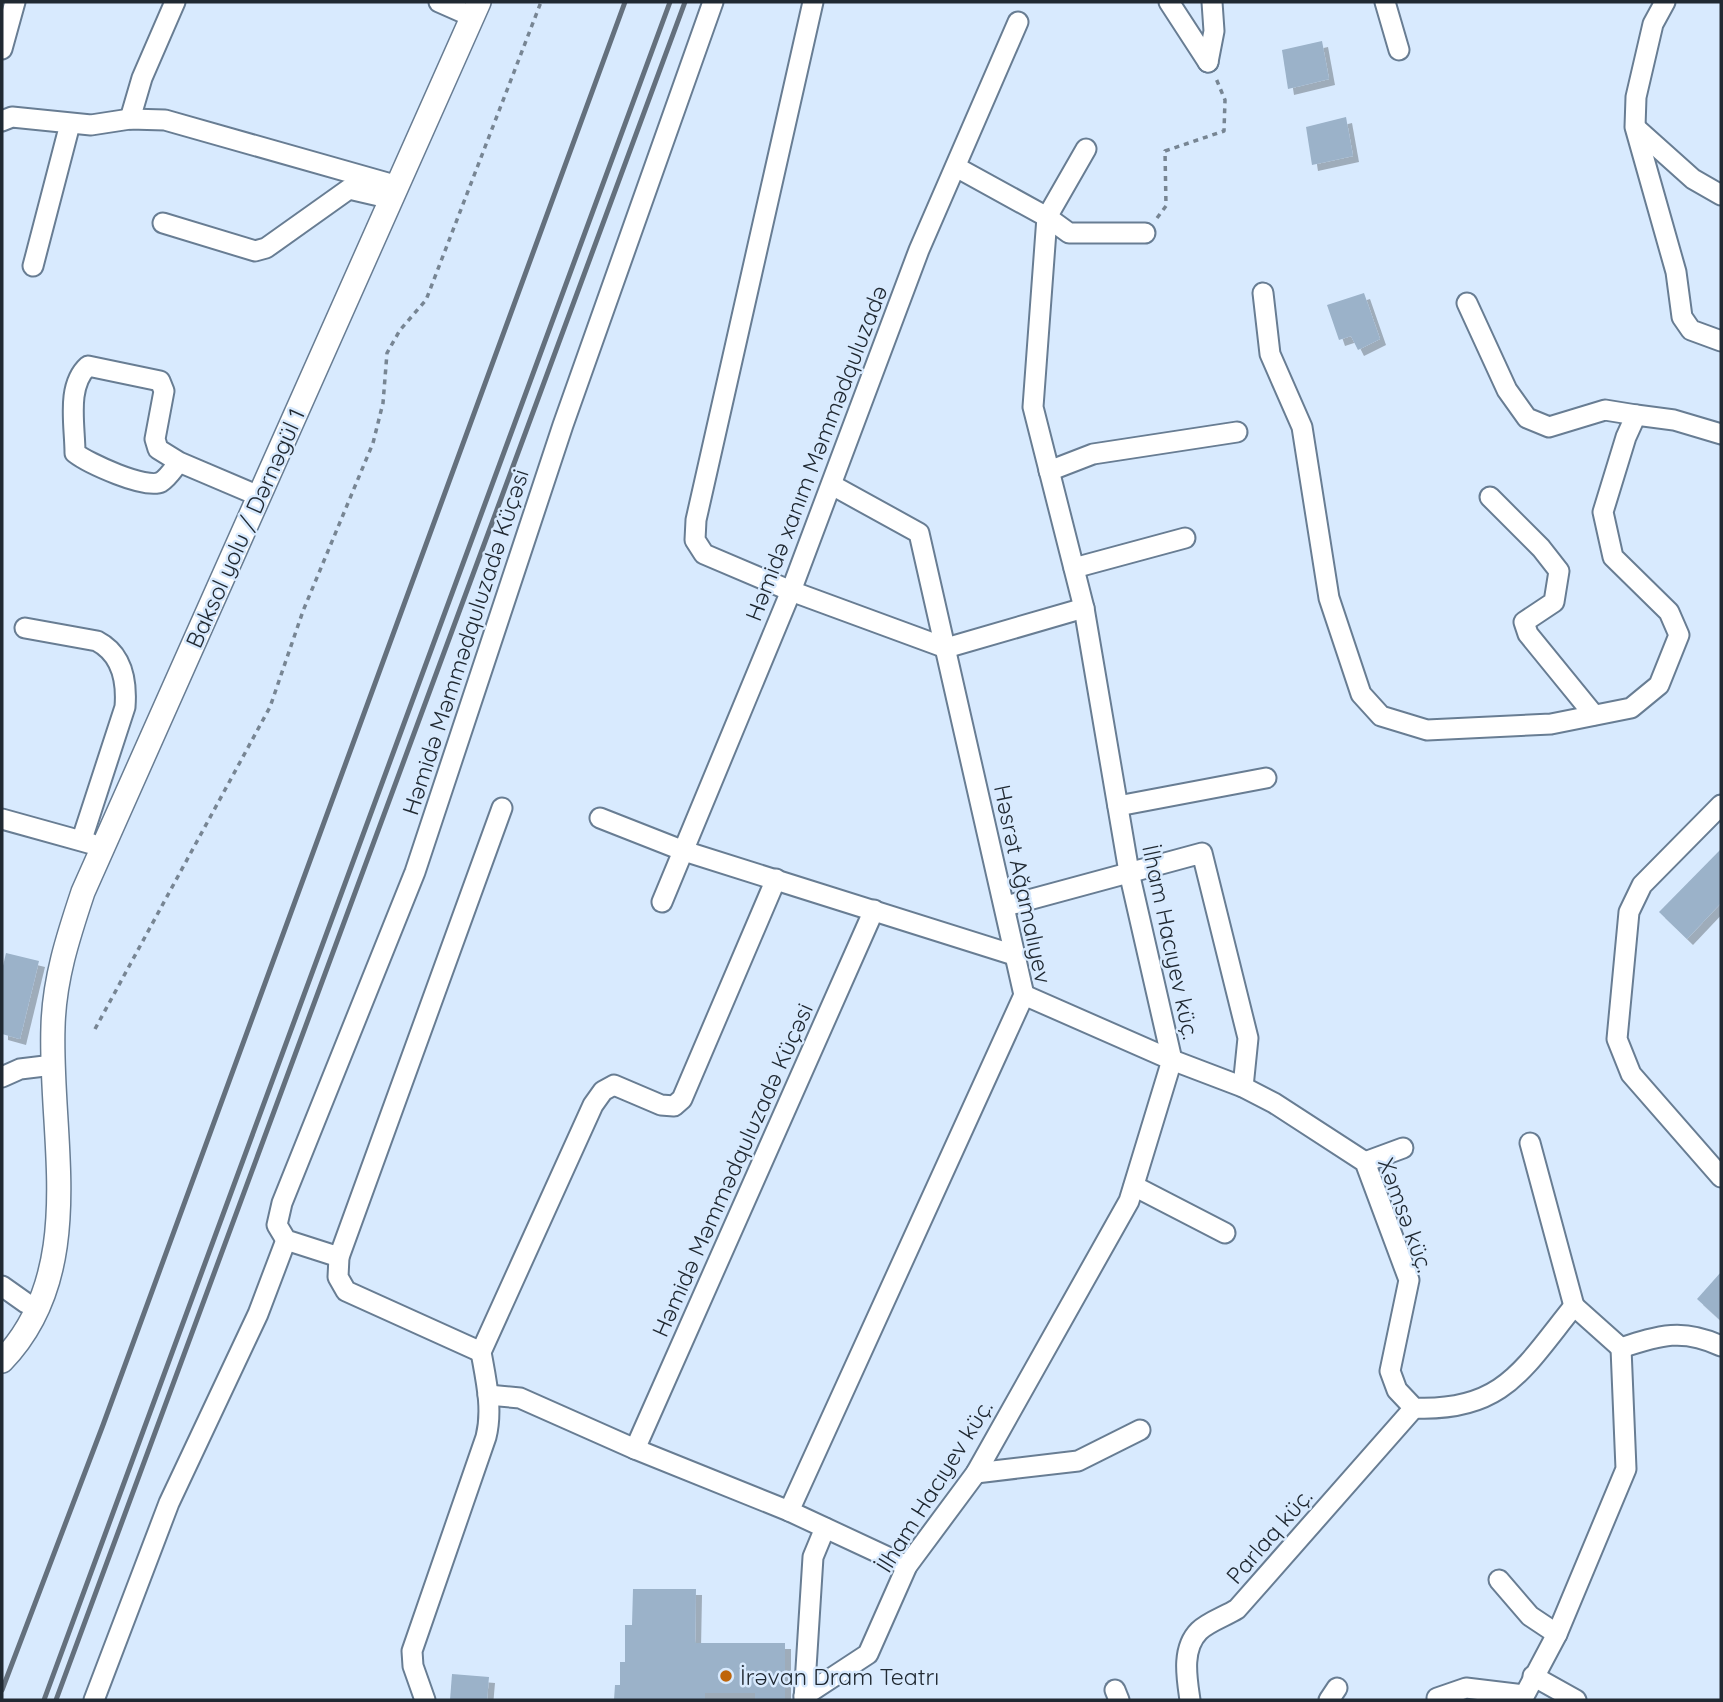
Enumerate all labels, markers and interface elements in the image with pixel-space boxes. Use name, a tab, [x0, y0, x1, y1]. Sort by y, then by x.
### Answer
street label: Həmidə xanım Məmmədquluzadə	[738, 281, 894, 625]
street label: Baksol yolu / Dərnəgül 1	[179, 404, 311, 652]
street label: Həmidə Məmmədquluzadə Küçəsi	[395, 465, 535, 819]
street label: Həsrət Ağamalıyev	[988, 782, 1058, 986]
street label: İlham Hacıyev küç.	[1136, 842, 1206, 1042]
street label: Həmidə Məmmədquluzadə Küçəsi	[645, 999, 819, 1341]
street label: Xəmsə küç.	[1372, 1154, 1440, 1276]
street label: İlham Hacıyev küç.	[869, 1394, 999, 1578]
street label: Parlaq küç.	[1220, 1482, 1318, 1590]
place label: İrəvan Dram Teatrı	[740, 1662, 939, 1691]
marker: İrəvan Dram Teatrı	[718, 1668, 734, 1684]

